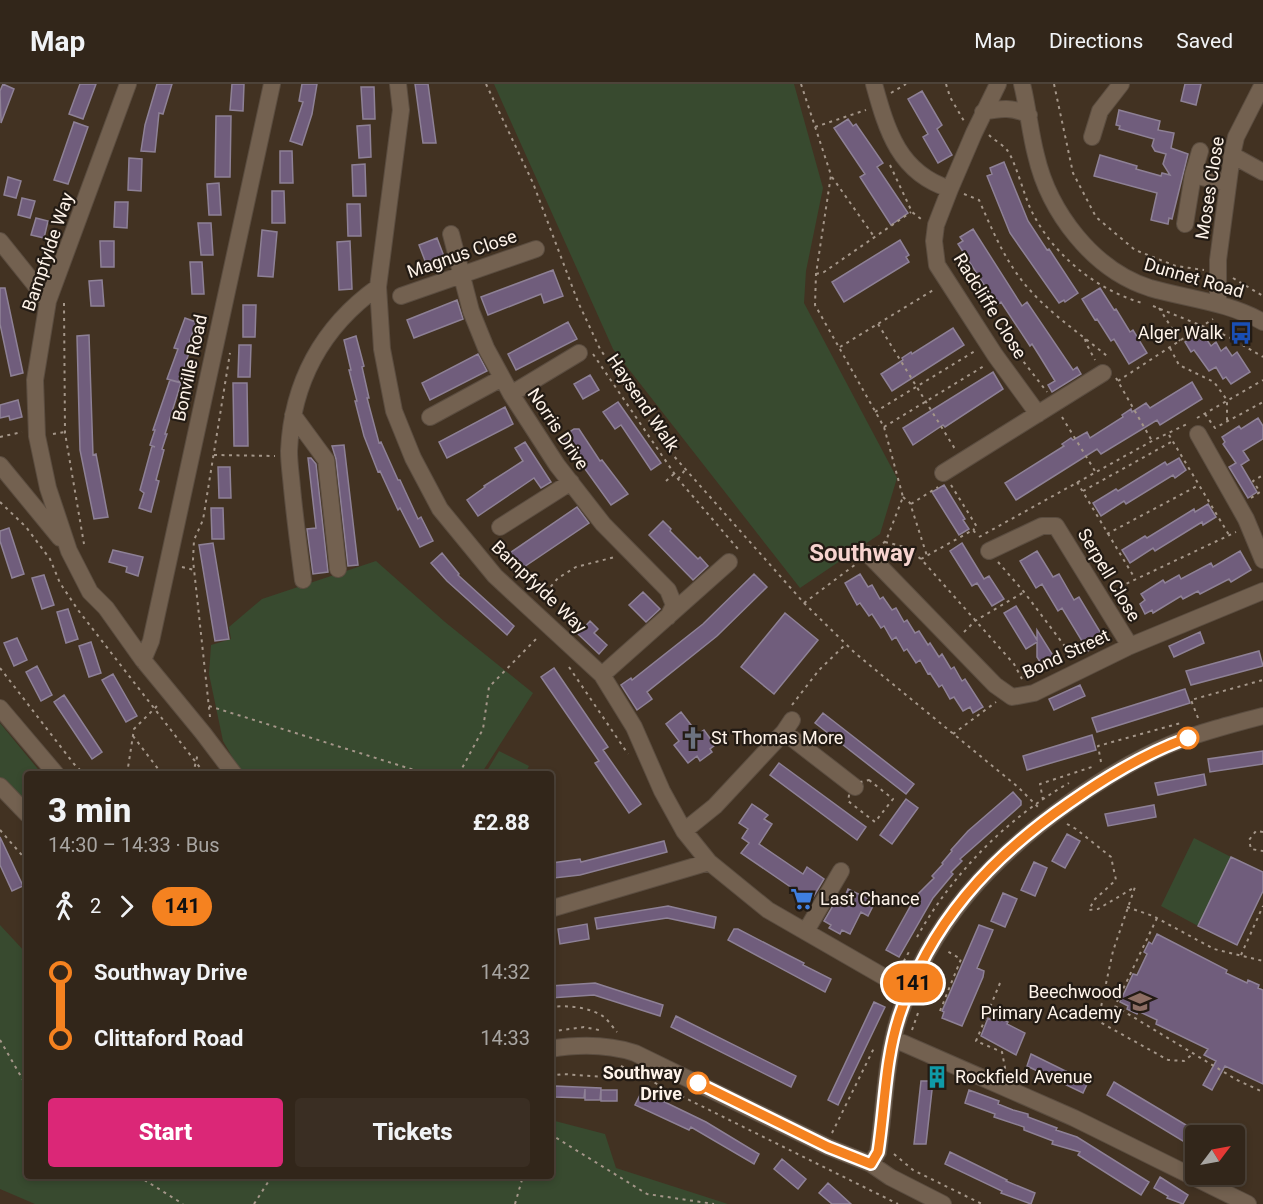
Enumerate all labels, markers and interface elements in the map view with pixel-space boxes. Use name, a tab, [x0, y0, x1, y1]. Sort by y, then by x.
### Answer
text: Map	[30, 25, 85, 58]
text: Map	[974, 29, 1016, 53]
text: Directions	[1049, 29, 1143, 53]
text: Saved	[1176, 29, 1233, 53]
street label: Moses Close	[1191, 135, 1228, 241]
street label: Bampfylde Way	[17, 189, 78, 314]
street label: Magnus Close	[404, 225, 519, 282]
street label: Radcliffe Close	[950, 249, 1031, 362]
street label: Dunnet Road	[1142, 253, 1246, 302]
street label: Bonville Road	[168, 313, 211, 423]
bus stop icon: Alger Walk	[1228, 320, 1254, 346]
place label: Alger Walk	[1138, 322, 1224, 343]
street label: Haysend Walk	[603, 350, 684, 456]
street label: Norris Drive	[523, 384, 593, 474]
street label: Serpell Close	[1074, 525, 1145, 625]
street label: Bampfylde Way	[487, 536, 592, 638]
district label: Southway	[809, 539, 916, 567]
street label: Bond Street	[1019, 624, 1113, 683]
church icon: St Thomas More	[680, 725, 706, 751]
place label: St Thomas More	[711, 727, 843, 748]
unlabelled marker	[1177, 727, 1199, 749]
text: 3 min	[48, 791, 131, 830]
text: £2.88	[473, 810, 530, 835]
text: 14:30 – 14:33 · Bus	[48, 833, 220, 857]
supermarket icon: Last Chance	[789, 886, 815, 912]
place label: Last Chance	[820, 888, 919, 909]
icon: walk	[48, 890, 81, 923]
icon: forward	[110, 890, 143, 923]
text: 2	[90, 894, 101, 918]
text: 141	[164, 894, 200, 918]
text: Southway Drive	[94, 960, 247, 985]
text: 14:32	[480, 960, 530, 984]
line badge: 141	[878, 964, 948, 1002]
text: 141	[895, 971, 931, 995]
place label: Beechwood Primary Academy	[980, 981, 1122, 1023]
school or university icon: Beechwood Primary Academy	[1127, 989, 1153, 1015]
text: Clittaford Road	[94, 1026, 243, 1051]
text: 14:33	[480, 1026, 530, 1050]
place label: Southway Drive	[603, 1062, 683, 1104]
building icon: Rockfield Avenue	[924, 1064, 950, 1090]
place label: Rockfield Avenue	[955, 1066, 1092, 1087]
marker: Southway Drive	[687, 1072, 709, 1094]
button: Start	[48, 1098, 283, 1167]
button: Tickets	[295, 1098, 530, 1167]
north arrow	[1185, 1125, 1245, 1185]
map controls	[1185, 1125, 1245, 1185]

